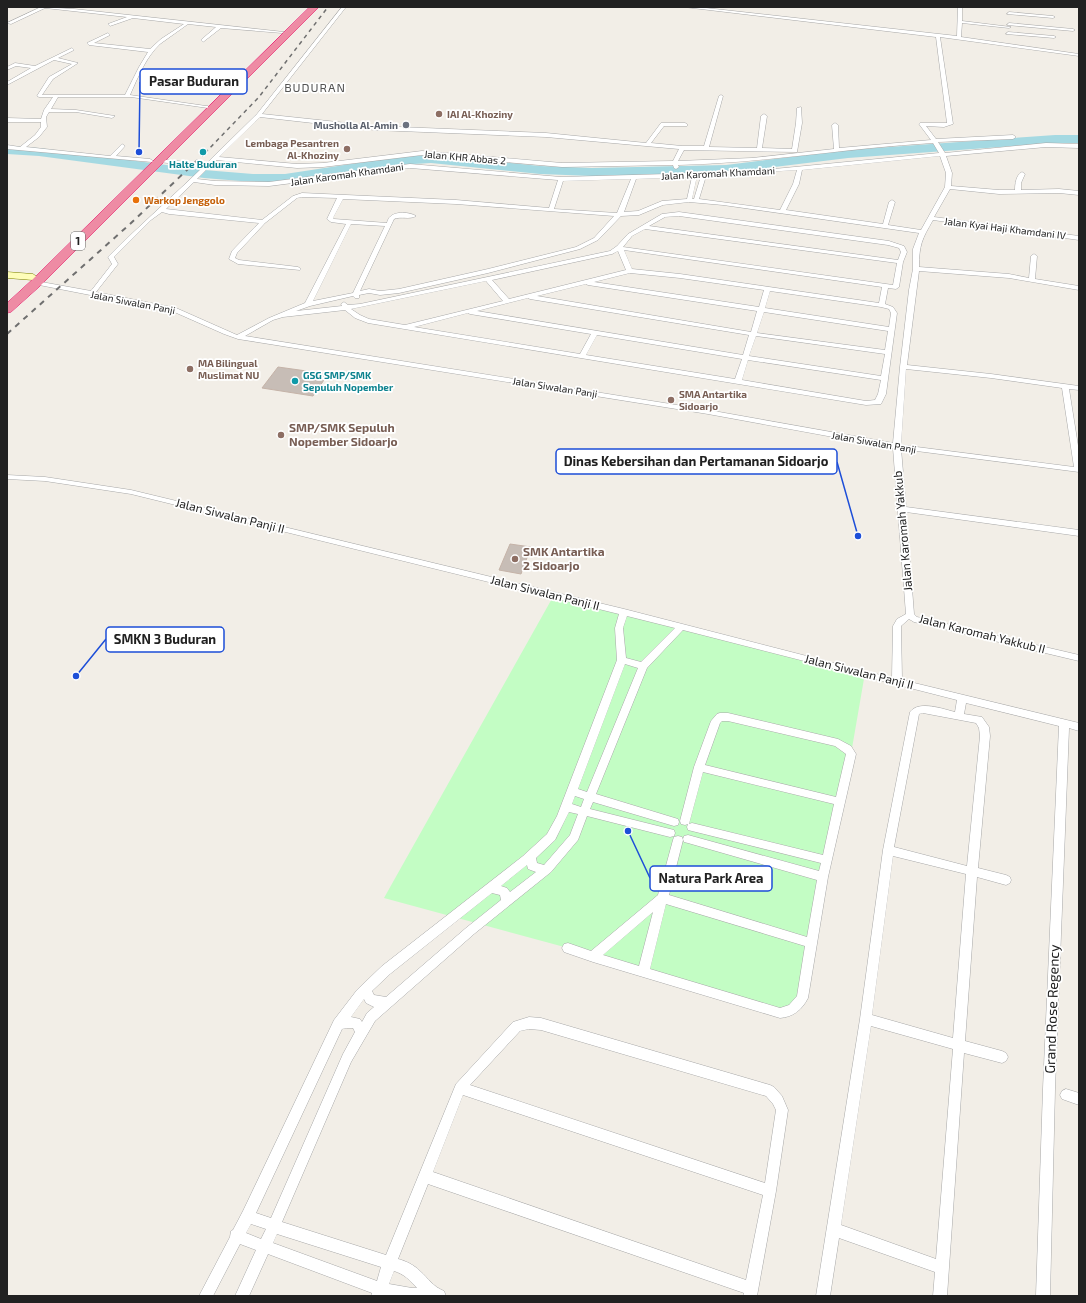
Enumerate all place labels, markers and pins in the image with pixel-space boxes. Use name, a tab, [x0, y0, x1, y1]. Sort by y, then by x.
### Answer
callout: Pasar Buduran	[140, 69, 247, 94]
place label: IAI Al-Khoziny	[447, 108, 513, 121]
marker: IAI Al-Khoziny	[434, 109, 444, 119]
place label: Musholla Al-Amin	[314, 119, 398, 131]
marker: Musholla Al-Amin	[401, 120, 411, 130]
place label: Lembaga Pesantren Al-Khoziny	[245, 137, 339, 162]
marker: Lembaga Pesantren Al-Khoziny	[342, 144, 352, 154]
marker: Halte Buduran	[198, 147, 208, 157]
place label: Halte Buduran	[169, 158, 237, 170]
place label: Warkop Jenggolo	[144, 194, 225, 206]
marker: Warkop Jenggolo	[131, 195, 141, 205]
place label: MA Bilingual Muslimat NU	[198, 357, 259, 381]
marker: MA Bilingual Muslimat NU	[185, 364, 195, 374]
place label: GSG SMP/SMK Sepuluh Nopember	[303, 369, 394, 393]
marker: GSG SMP/SMK Sepuluh Nopember	[290, 376, 300, 386]
place label: SMA Antartika Sidoarjo	[679, 388, 747, 412]
marker: SMA Antartika Sidoarjo	[666, 395, 676, 405]
place label: SMP/SMK Sepuluh Nopember Sidoarjo	[289, 420, 398, 449]
marker: SMP/SMK Sepuluh Nopember Sidoarjo	[276, 430, 286, 440]
callout: Dinas Kebersihan dan Pertamanan Sidoarjo	[556, 449, 837, 474]
place label: SMK Antartika 2 Sidoarjo	[523, 544, 605, 573]
marker: SMK Antartika 2 Sidoarjo	[510, 554, 520, 564]
callout: SMKN 3 Buduran	[106, 627, 224, 652]
callout: Natura Park Area	[650, 866, 772, 891]

